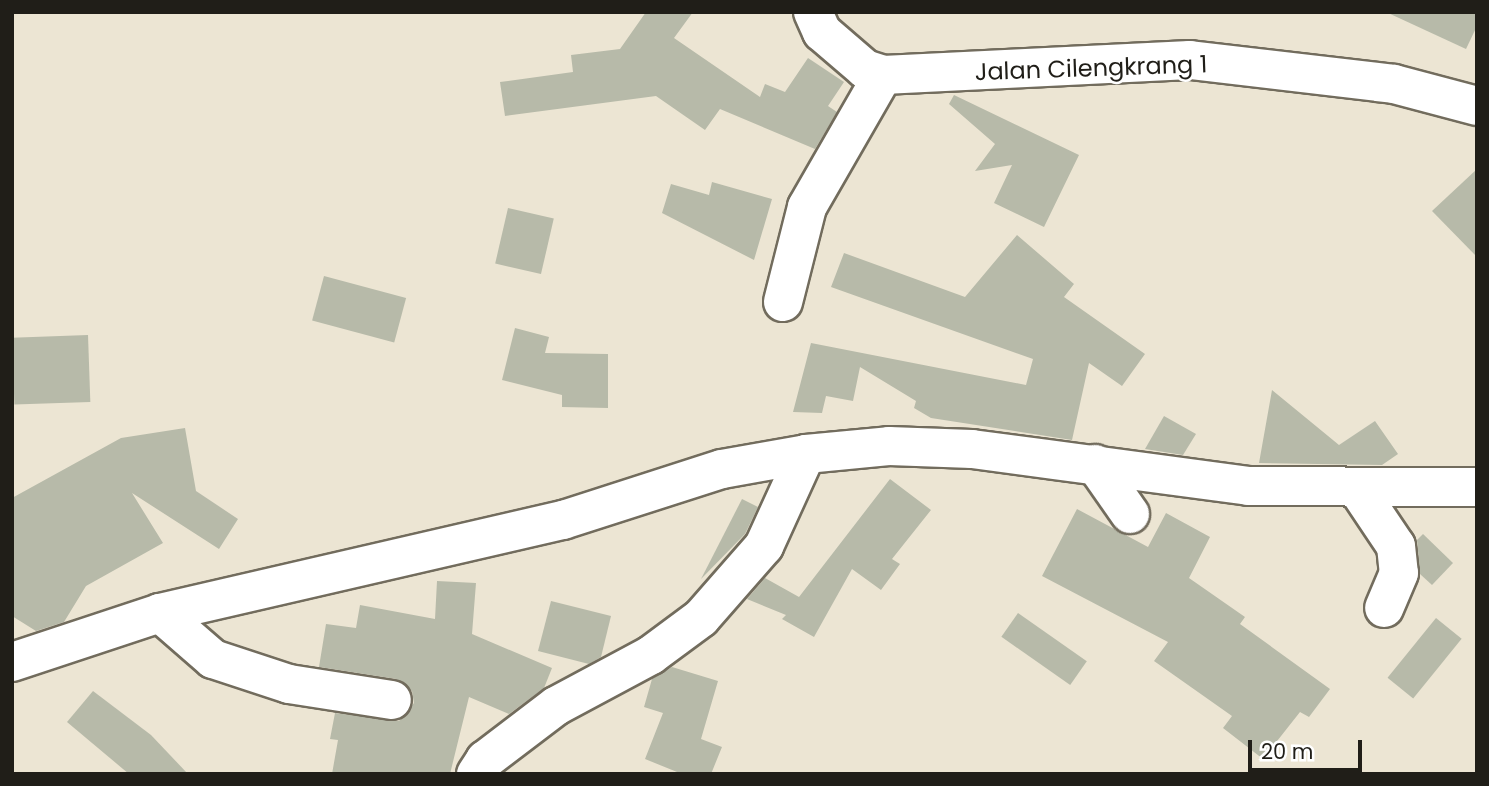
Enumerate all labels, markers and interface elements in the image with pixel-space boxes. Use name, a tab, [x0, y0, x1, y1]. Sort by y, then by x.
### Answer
street label: Jalan Cilengkrang 1	[974, 50, 1208, 86]
scale bar	[1251, 726, 1365, 770]
text: 20 m	[1261, 737, 1314, 766]

